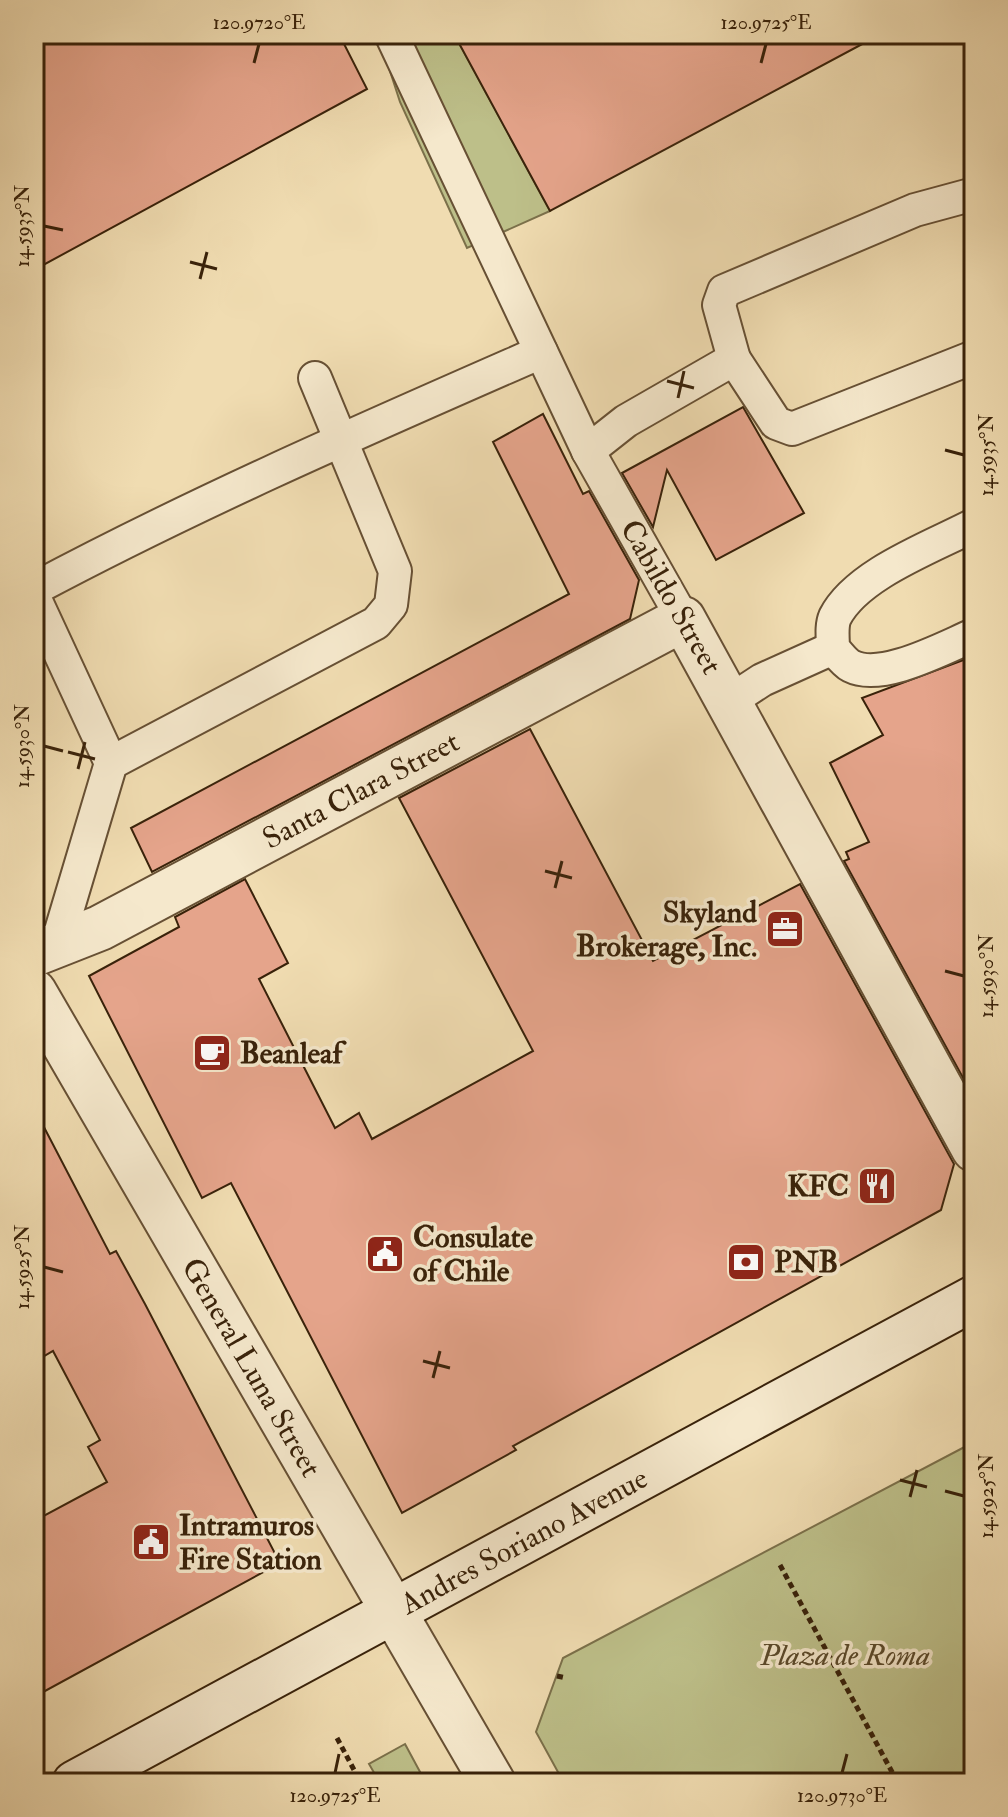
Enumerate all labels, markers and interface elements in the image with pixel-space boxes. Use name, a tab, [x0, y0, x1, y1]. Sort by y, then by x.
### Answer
text: 120.9720°E	[213, 10, 305, 35]
text: 120.9725°E	[720, 10, 812, 35]
text: 14.5935°N	[10, 185, 35, 267]
text: 14.5935°N	[974, 414, 999, 496]
street label: Cabildo Street	[612, 513, 730, 681]
text: 14.5930°N	[10, 704, 35, 788]
street label: Santa Clara Street	[256, 723, 465, 857]
place label: Skyland Brokerage, Inc.	[576, 894, 757, 965]
office icon: Skyland Brokerage, Inc.	[764, 908, 806, 950]
text: 14.5930°N	[974, 934, 999, 1018]
cafe icon: Beanleaf	[191, 1032, 233, 1074]
place label: Beanleaf	[240, 1035, 347, 1072]
restaurant icon: KFC	[856, 1165, 898, 1207]
place label: KFC	[787, 1168, 849, 1205]
place label: Consulate of Chile	[413, 1219, 533, 1290]
text: 14.5925°N	[10, 1225, 35, 1309]
public building icon: Consulate of Chile	[364, 1233, 406, 1275]
bank icon: PNB	[725, 1241, 767, 1283]
place label: PNB	[774, 1244, 838, 1281]
street label: General Luna Street	[174, 1251, 330, 1484]
text: 14.5925°N	[974, 1454, 999, 1538]
street label: Andres Soriano Avenue	[393, 1459, 654, 1623]
place label: Intramuros Fire Station	[179, 1507, 322, 1578]
public building icon: Intramuros Fire Station	[130, 1521, 172, 1563]
park label: Plaza de Roma	[759, 1637, 930, 1674]
text: 120.9725°E	[289, 1783, 381, 1808]
text: 120.9730°E	[797, 1783, 887, 1808]

